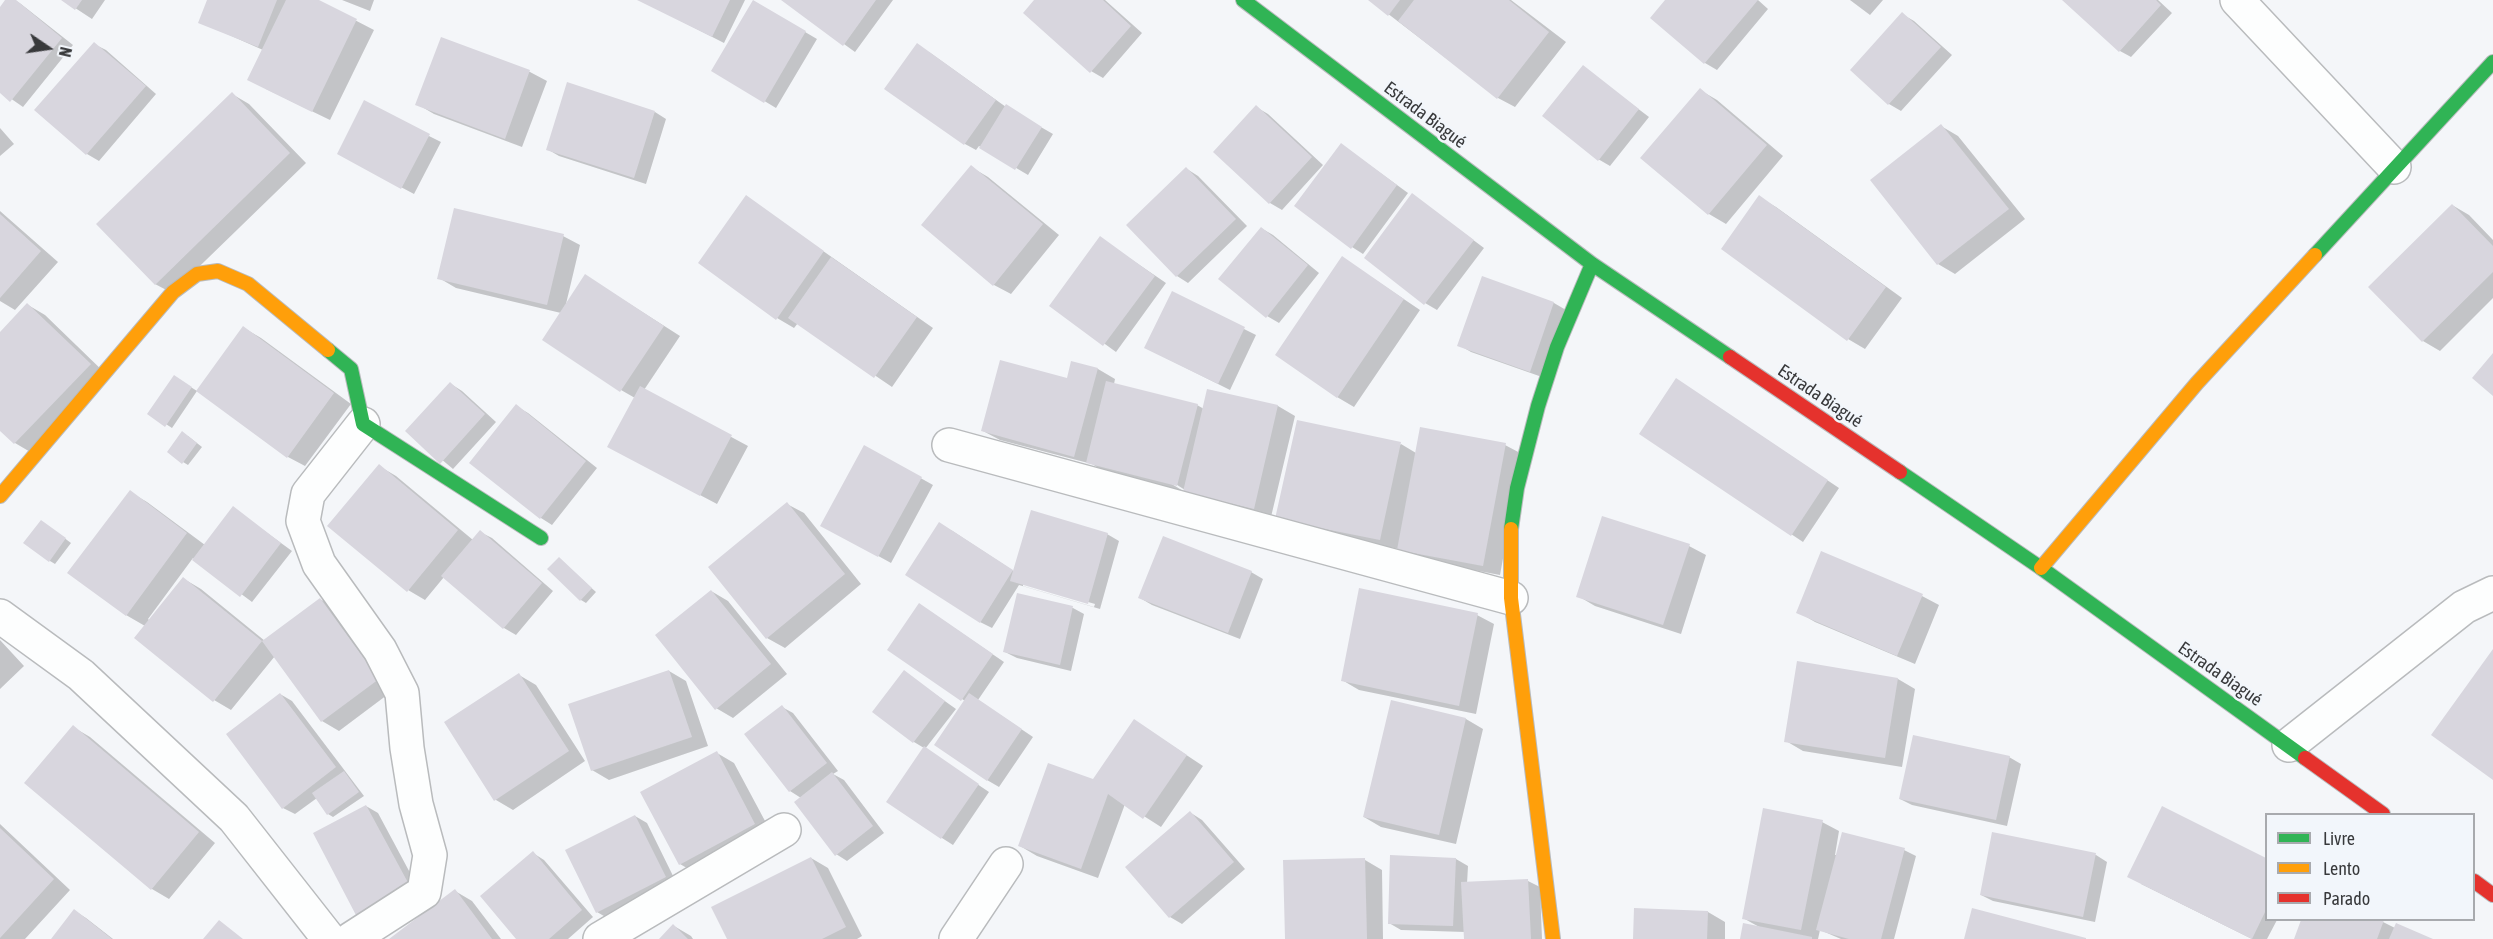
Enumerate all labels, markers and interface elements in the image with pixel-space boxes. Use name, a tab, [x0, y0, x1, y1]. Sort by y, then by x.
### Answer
north arrow	[18, 18, 78, 78]
text: N	[56, 45, 75, 59]
street label: Estrada Biagué	[1380, 77, 1470, 153]
street label: Estrada Biagué	[1774, 360, 1866, 432]
street label: Estrada Biagué	[2174, 637, 2266, 711]
legend	[2265, 813, 2475, 921]
text: Livre	[2323, 828, 2355, 849]
text: Lento	[2323, 858, 2360, 879]
text: Parado	[2323, 888, 2370, 909]

